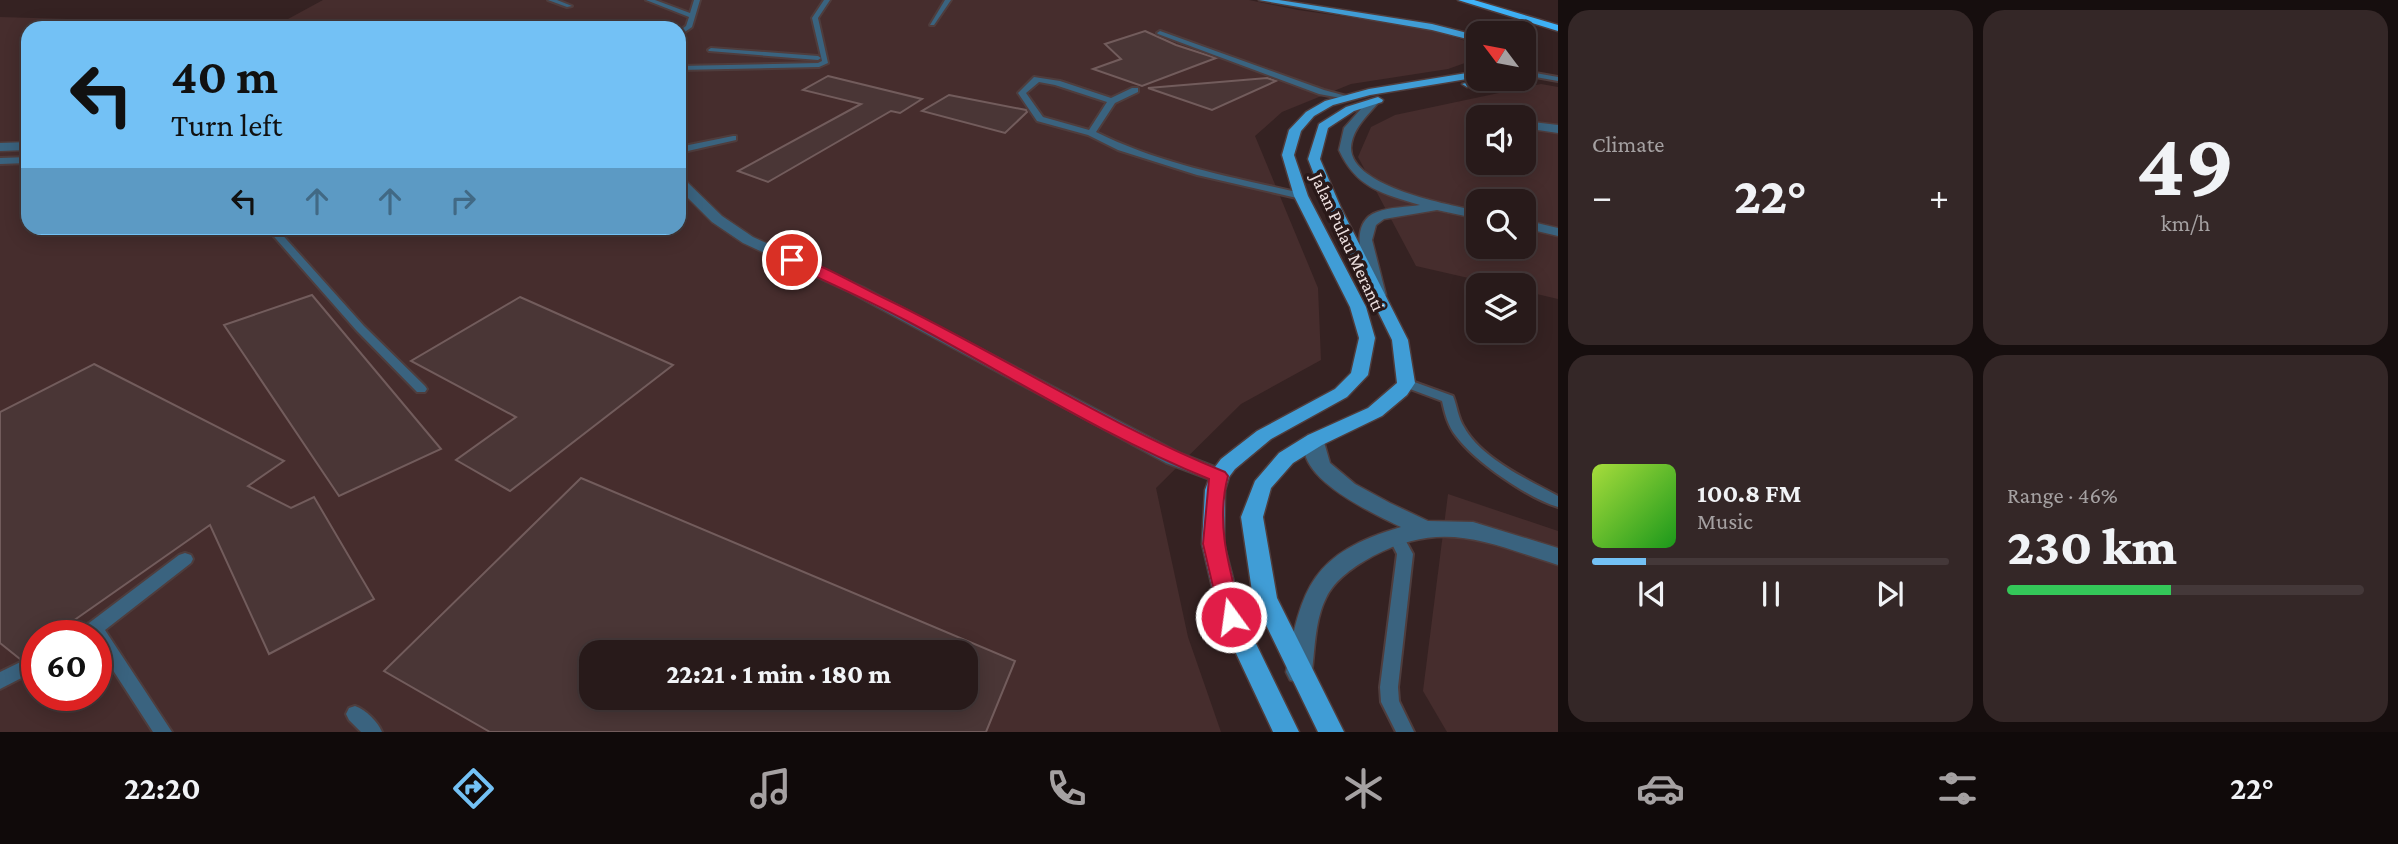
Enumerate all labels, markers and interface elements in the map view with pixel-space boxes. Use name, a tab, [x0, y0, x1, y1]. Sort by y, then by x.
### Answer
north arrow	[1466, 21, 1536, 91]
map controls	[1466, 21, 1536, 343]
icon: left	[56, 49, 147, 140]
text: 40 m	[171, 49, 278, 104]
button: sound	[1466, 105, 1536, 175]
text: Turn left	[171, 107, 282, 143]
text: 49	[2136, 113, 2235, 215]
text: Climate	[1592, 131, 1664, 157]
text: 22°	[1734, 166, 1807, 224]
street label: Jalan Pulau Meranti	[1306, 168, 1389, 314]
text: −	[1592, 175, 1612, 217]
text: +	[1929, 175, 1949, 217]
icon: left	[225, 182, 263, 220]
icon: ahead	[298, 182, 336, 220]
icon: ahead	[371, 182, 409, 220]
icon: right	[444, 182, 482, 220]
button: search	[1466, 189, 1536, 259]
text: km/h	[2161, 210, 2210, 236]
pin	[762, 230, 822, 290]
icon: arrive	[773, 241, 811, 279]
button: layers	[1466, 273, 1536, 343]
text: 100.8 FM	[1697, 479, 1801, 508]
text: Range · 46%	[2007, 482, 2118, 508]
text: Music	[1697, 508, 1753, 534]
text: 230 km	[2007, 517, 2177, 575]
icon: previous	[1633, 575, 1671, 613]
icon: pause	[1752, 575, 1790, 613]
icon: next	[1871, 575, 1909, 613]
position arrow	[1194, 580, 1268, 654]
speed limit sign: 60	[21, 620, 112, 711]
text: 22:21 · 1 min · 180 m	[666, 660, 891, 689]
icon: directions	[449, 764, 498, 813]
icon: music	[746, 764, 795, 813]
icon: phone	[1042, 764, 1091, 813]
icon: climate	[1339, 764, 1388, 813]
icon: car	[1636, 764, 1685, 813]
icon: filters	[1933, 764, 1982, 813]
text: 22:20	[124, 770, 201, 806]
text: 22°	[2230, 770, 2274, 806]

